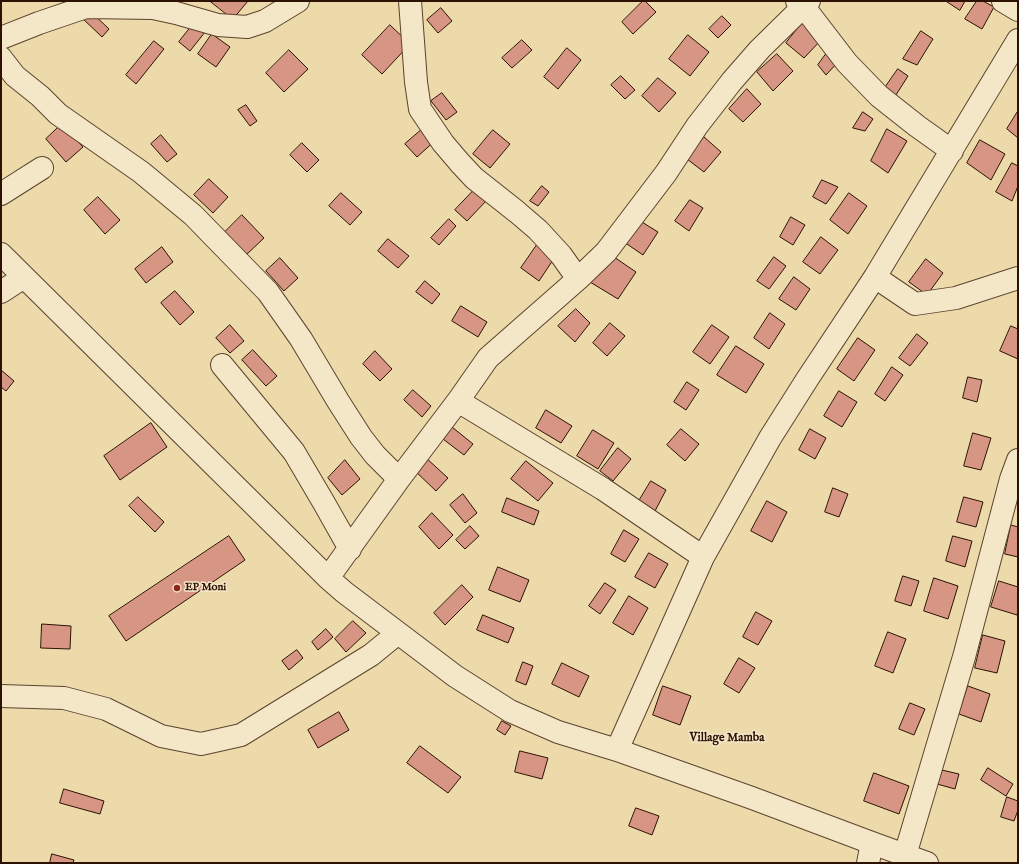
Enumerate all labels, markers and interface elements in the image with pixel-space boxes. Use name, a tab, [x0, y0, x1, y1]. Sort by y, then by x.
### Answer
place label: EP Moni	[185, 581, 226, 595]
marker: EP Moni	[172, 583, 182, 593]
district label: Village Mamba	[690, 732, 764, 746]

